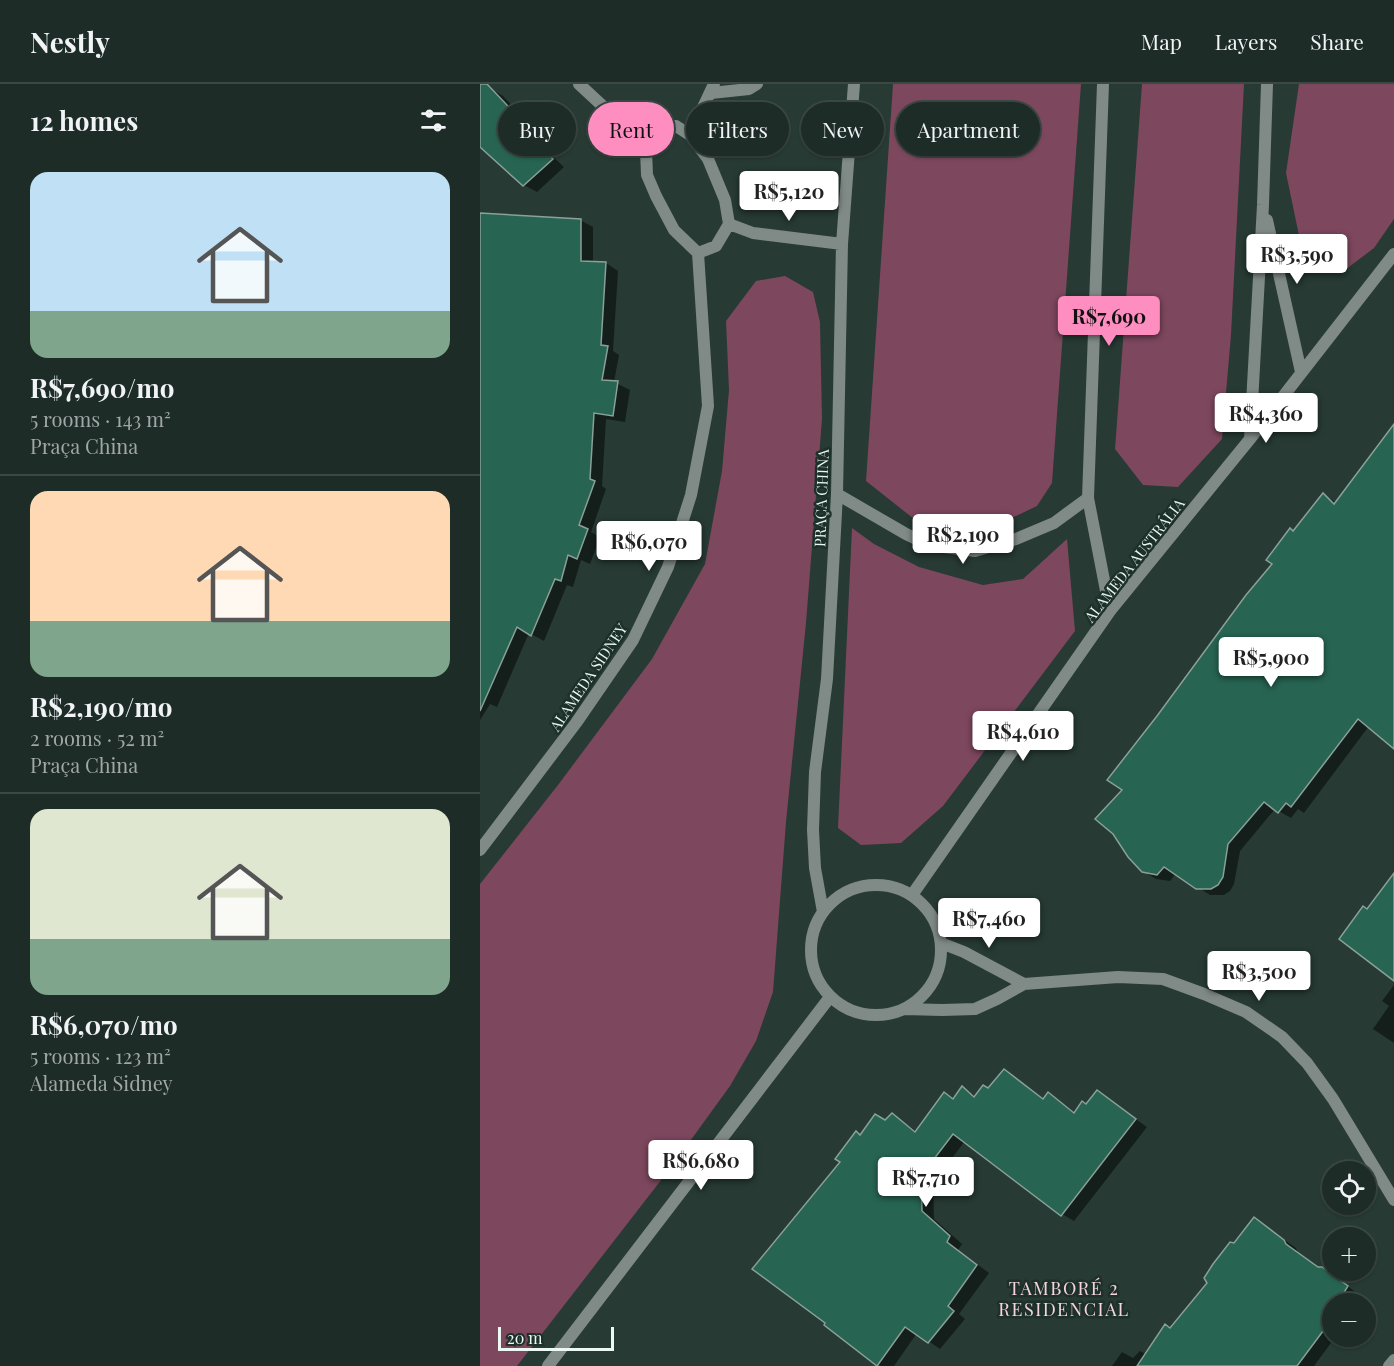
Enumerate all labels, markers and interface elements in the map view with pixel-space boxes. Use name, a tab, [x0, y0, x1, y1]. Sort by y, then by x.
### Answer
text: Nestly	[30, 23, 110, 60]
text: Map	[1141, 27, 1182, 55]
text: Layers	[1215, 27, 1277, 55]
text: Share	[1310, 27, 1364, 55]
chip: Buy	[498, 102, 576, 156]
chip: Rent	[588, 102, 674, 156]
chip: Filters	[686, 102, 789, 156]
chip: New	[801, 102, 884, 156]
chip: Apartment	[896, 102, 1040, 156]
text: 12 homes	[30, 103, 138, 138]
icon: filters	[417, 104, 450, 137]
pin: R$5,120	[734, 171, 844, 222]
text: R$5,120	[754, 177, 824, 204]
icon: home	[186, 211, 294, 319]
pin: R$3,590	[1242, 234, 1352, 285]
text: R$3,590	[1260, 240, 1334, 267]
pin: R$7,690	[1054, 296, 1164, 347]
text: R$7,690	[1072, 302, 1146, 329]
text: R$7,690/mo	[30, 370, 174, 405]
pin: R$4,360	[1211, 393, 1321, 444]
text: R$4,360	[1229, 399, 1303, 426]
text: 5 rooms · 143 m²	[30, 405, 171, 432]
text: Praça China	[30, 432, 138, 459]
street label: PRAÇA CHINA	[809, 448, 833, 547]
street label: ALAMEDA AUSTRÁLIA	[1079, 494, 1189, 627]
pin: R$2,190	[908, 514, 1018, 565]
text: R$2,190	[927, 520, 999, 547]
pin: R$6,070	[594, 521, 704, 572]
text: R$6,070	[611, 527, 687, 554]
icon: home	[186, 530, 294, 638]
street label: ALAMEDA SIDNEY	[544, 619, 631, 735]
pin: R$5,900	[1216, 637, 1326, 688]
text: R$5,900	[1233, 643, 1309, 670]
text: R$2,190/mo	[30, 689, 172, 724]
pin: R$4,610	[968, 711, 1078, 762]
text: R$4,610	[986, 717, 1060, 744]
text: 2 rooms · 52 m²	[30, 724, 164, 751]
text: Praça China	[30, 751, 138, 778]
icon: home	[186, 848, 294, 956]
pin: R$7,460	[934, 898, 1044, 949]
text: R$7,460	[952, 904, 1026, 931]
pin: R$3,500	[1204, 951, 1314, 1002]
text: R$3,500	[1221, 957, 1297, 984]
text: R$6,070/mo	[30, 1007, 178, 1042]
text: 5 rooms · 123 m²	[30, 1042, 171, 1069]
text: Alameda Sidney	[30, 1069, 173, 1096]
pin: R$6,680	[646, 1140, 756, 1191]
text: R$6,680	[662, 1146, 740, 1173]
pin: R$7,710	[871, 1157, 981, 1208]
map controls	[1322, 1161, 1376, 1347]
button: locate	[1322, 1161, 1376, 1215]
text: R$7,710	[892, 1163, 960, 1190]
button: +	[1322, 1227, 1376, 1281]
district label: TAMBORÉ 2 RESIDENCIAL	[998, 1276, 1130, 1321]
button: −	[1322, 1293, 1376, 1347]
scale bar	[498, 1324, 614, 1352]
text: 20 m	[507, 1327, 542, 1348]

